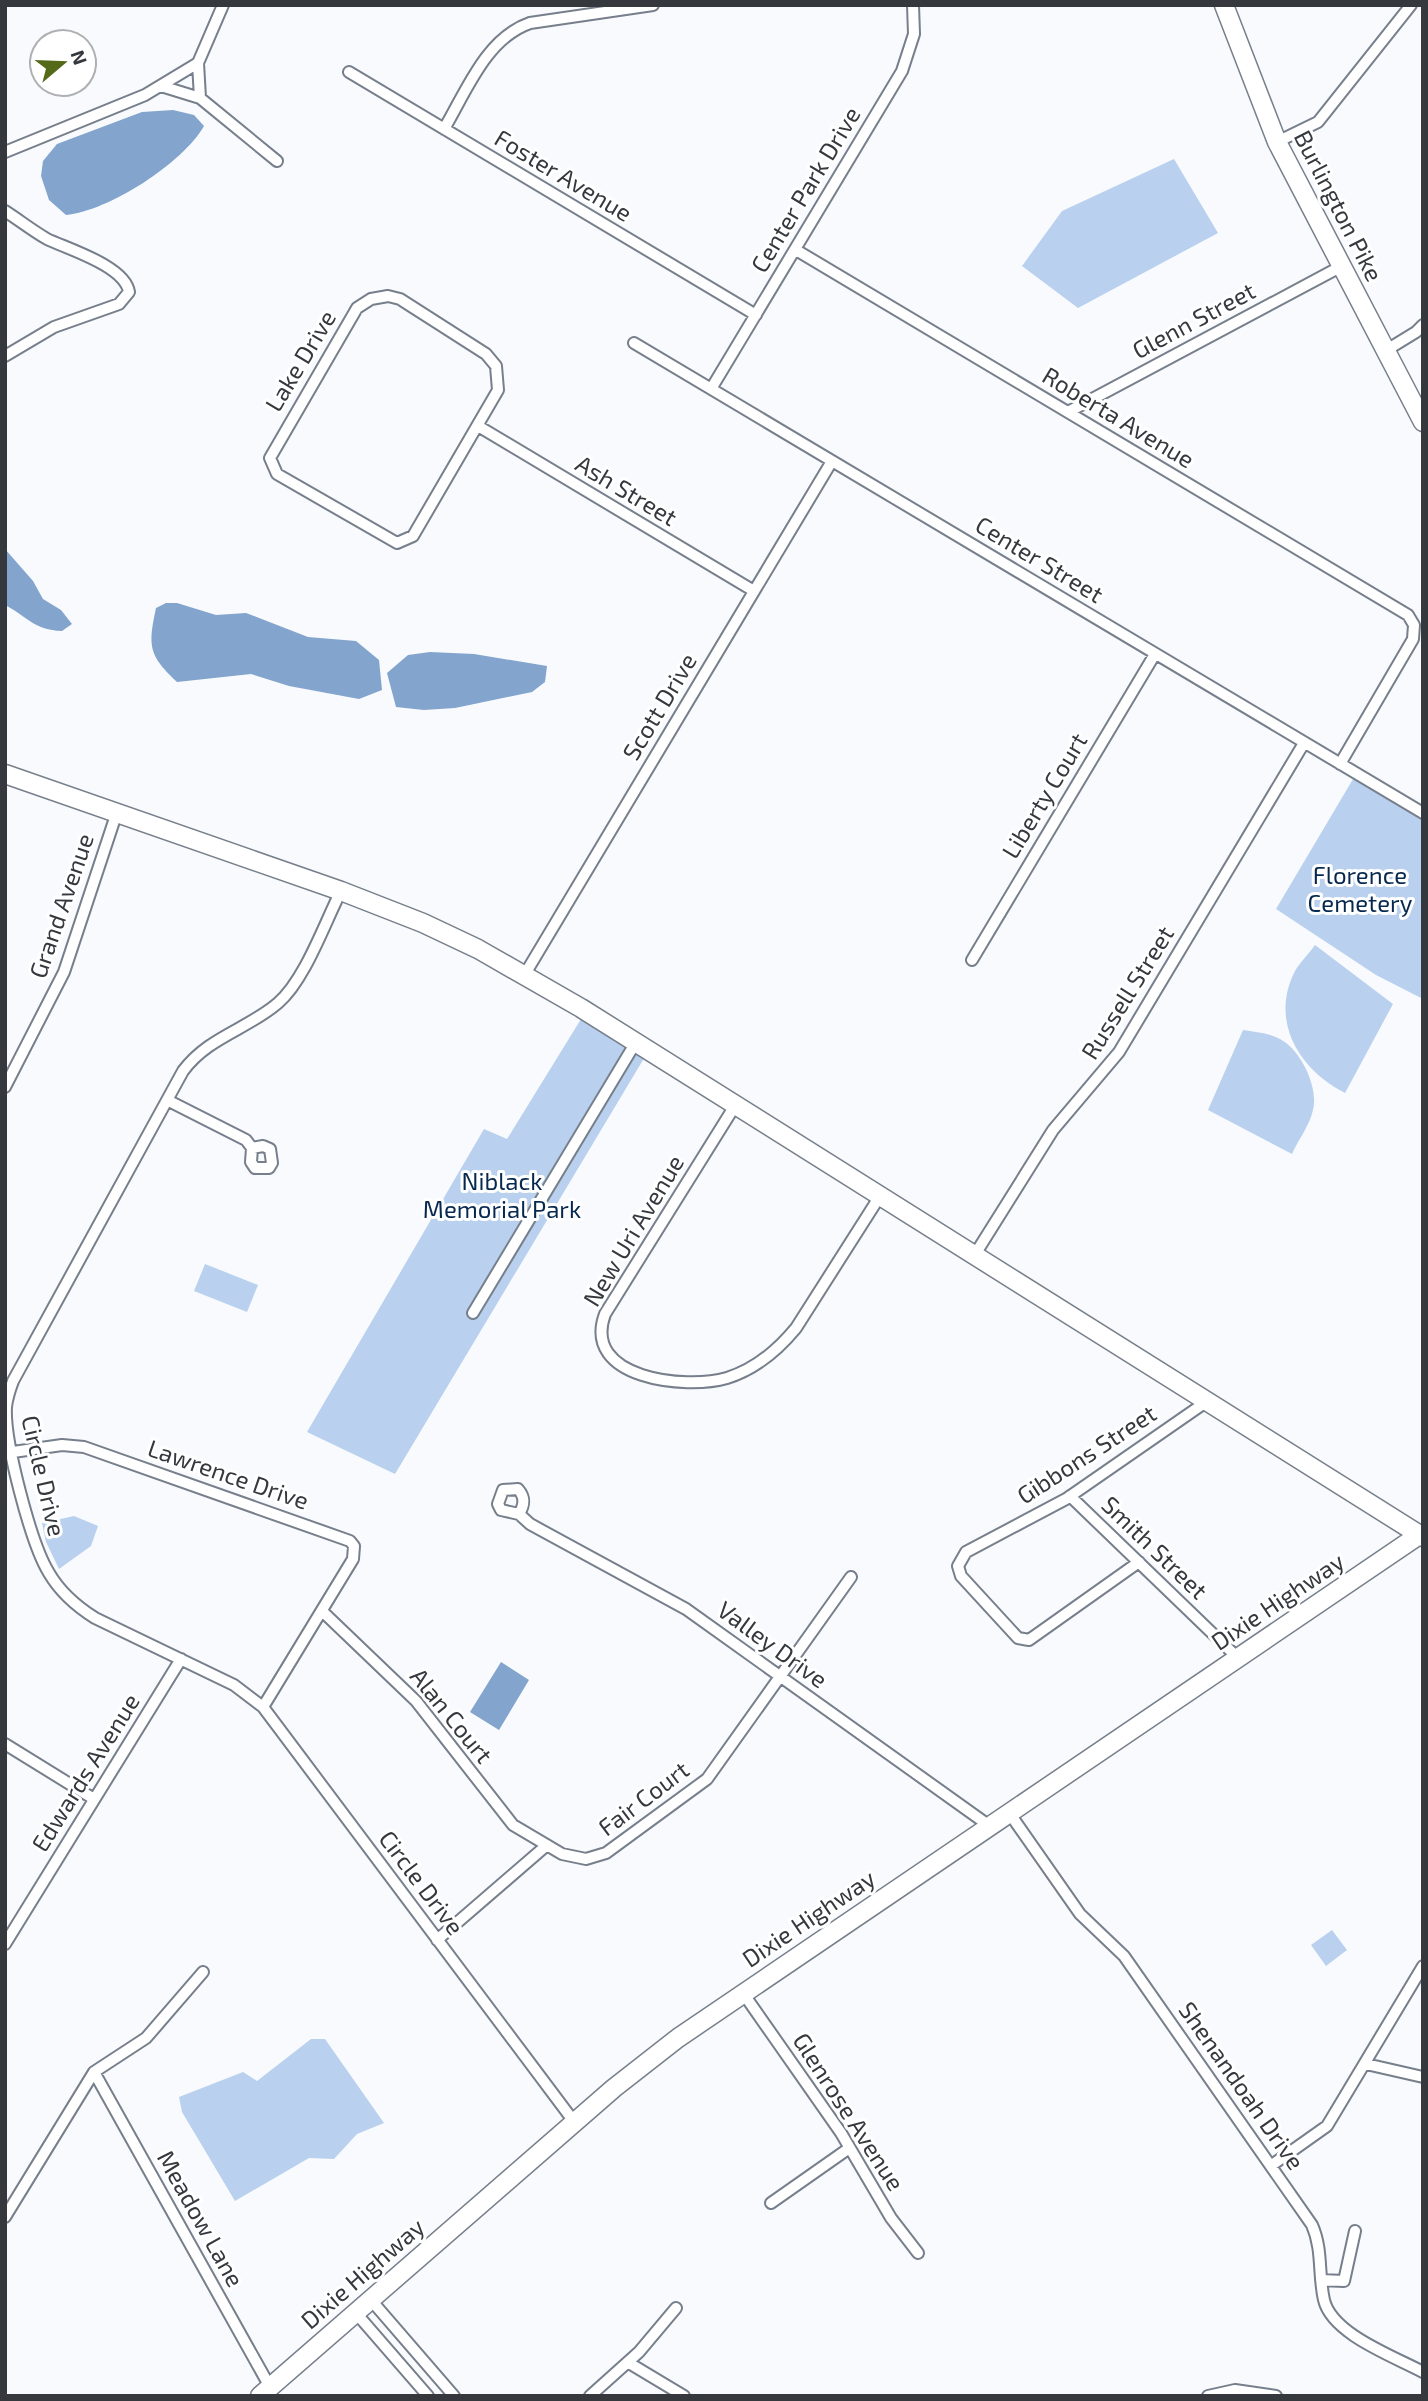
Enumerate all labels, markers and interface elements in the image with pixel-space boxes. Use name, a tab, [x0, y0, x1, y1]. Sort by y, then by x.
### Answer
north arrow	[28, 28, 98, 98]
text: N	[66, 47, 93, 68]
street label: Center Park Drive	[744, 101, 866, 277]
street label: Foster Avenue	[490, 122, 638, 227]
street label: Burlington Pike	[1289, 125, 1390, 286]
street label: Glenn Street	[1127, 275, 1260, 364]
street label: Lake Drive	[258, 305, 341, 416]
street label: Roberta Avenue	[1038, 360, 1200, 473]
street label: Ash Street	[571, 448, 683, 531]
street label: Center Street	[971, 509, 1109, 608]
street label: Scott Drive	[616, 648, 702, 765]
street label: Liberty Court	[995, 727, 1092, 863]
street label: Grand Avenue	[22, 830, 99, 982]
park label: Florence Cemetery	[1308, 860, 1413, 917]
street label: Russell Street	[1074, 920, 1179, 1064]
street label: New Uri Avenue	[576, 1149, 689, 1311]
park label: Niblack Memorial Park	[423, 1166, 581, 1223]
street label: Gibbons Street	[1011, 1398, 1161, 1510]
street label: Circle Drive	[16, 1412, 72, 1539]
street label: Lawrence Drive	[144, 1432, 313, 1515]
street label: Smith Street	[1096, 1489, 1214, 1604]
street label: Dixie Highway	[1205, 1546, 1349, 1656]
street label: Valley Drive	[712, 1594, 833, 1693]
street label: Alan Court	[405, 1662, 499, 1769]
street label: Edwards Avenue	[25, 1688, 145, 1856]
street label: Fair Court	[592, 1754, 694, 1841]
street label: Circle Drive	[374, 1824, 471, 1940]
street label: Dixie Highway	[736, 1863, 880, 1973]
street label: Shenandoah Drive	[1174, 1996, 1311, 2175]
street label: Glenrose Avenue	[787, 2027, 911, 2196]
street label: Meadow Lane	[152, 2145, 251, 2292]
street label: Dixie Highway	[295, 2211, 430, 2334]

